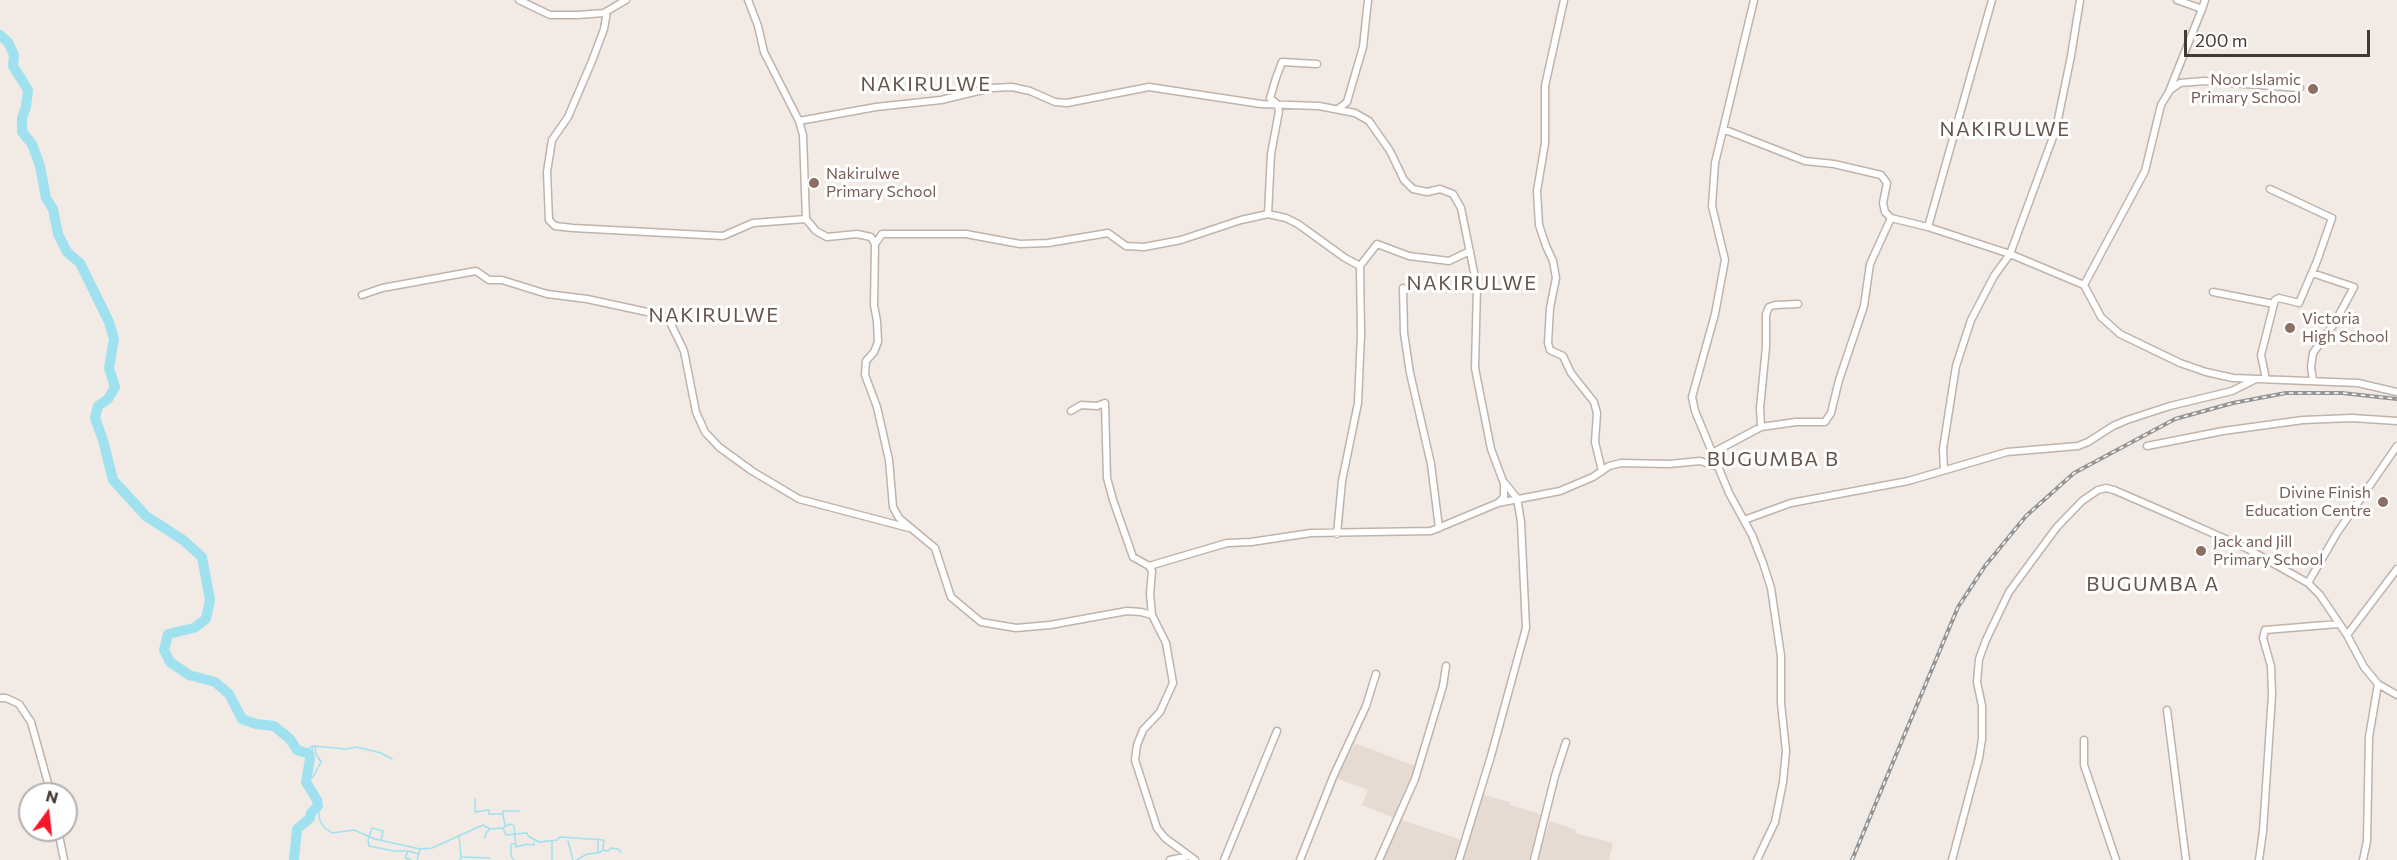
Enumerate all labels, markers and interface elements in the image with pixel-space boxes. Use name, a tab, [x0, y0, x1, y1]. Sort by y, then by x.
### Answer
scale bar	[2187, 18, 2373, 56]
text: 200 m	[2195, 29, 2248, 51]
place label: Noor Islamic Primary School	[2191, 70, 2301, 108]
district label: NAKIRULWE	[860, 72, 992, 96]
marker: Noor Islamic Primary School	[2306, 82, 2320, 96]
district label: NAKIRULWE	[1939, 117, 2071, 141]
place label: Nakirulwe Primary School	[826, 164, 936, 202]
marker: Nakirulwe Primary School	[807, 176, 821, 190]
district label: NAKIRULWE	[1406, 271, 1538, 295]
district label: NAKIRULWE	[648, 303, 780, 327]
place label: Victoria High School	[2302, 309, 2389, 347]
marker: Victoria High School	[2283, 321, 2297, 335]
district label: BUGUMBA B	[1707, 447, 1839, 471]
place label: Divine Finish Education Centre	[2245, 483, 2371, 521]
marker: Divine Finish Education Centre	[2376, 495, 2390, 509]
place label: Jack and Jill Primary School	[2213, 532, 2323, 570]
marker: Jack and Jill Primary School	[2194, 544, 2208, 558]
district label: BUGUMBA A	[2086, 572, 2220, 596]
north arrow	[18, 782, 78, 842]
text: N	[44, 785, 61, 807]

